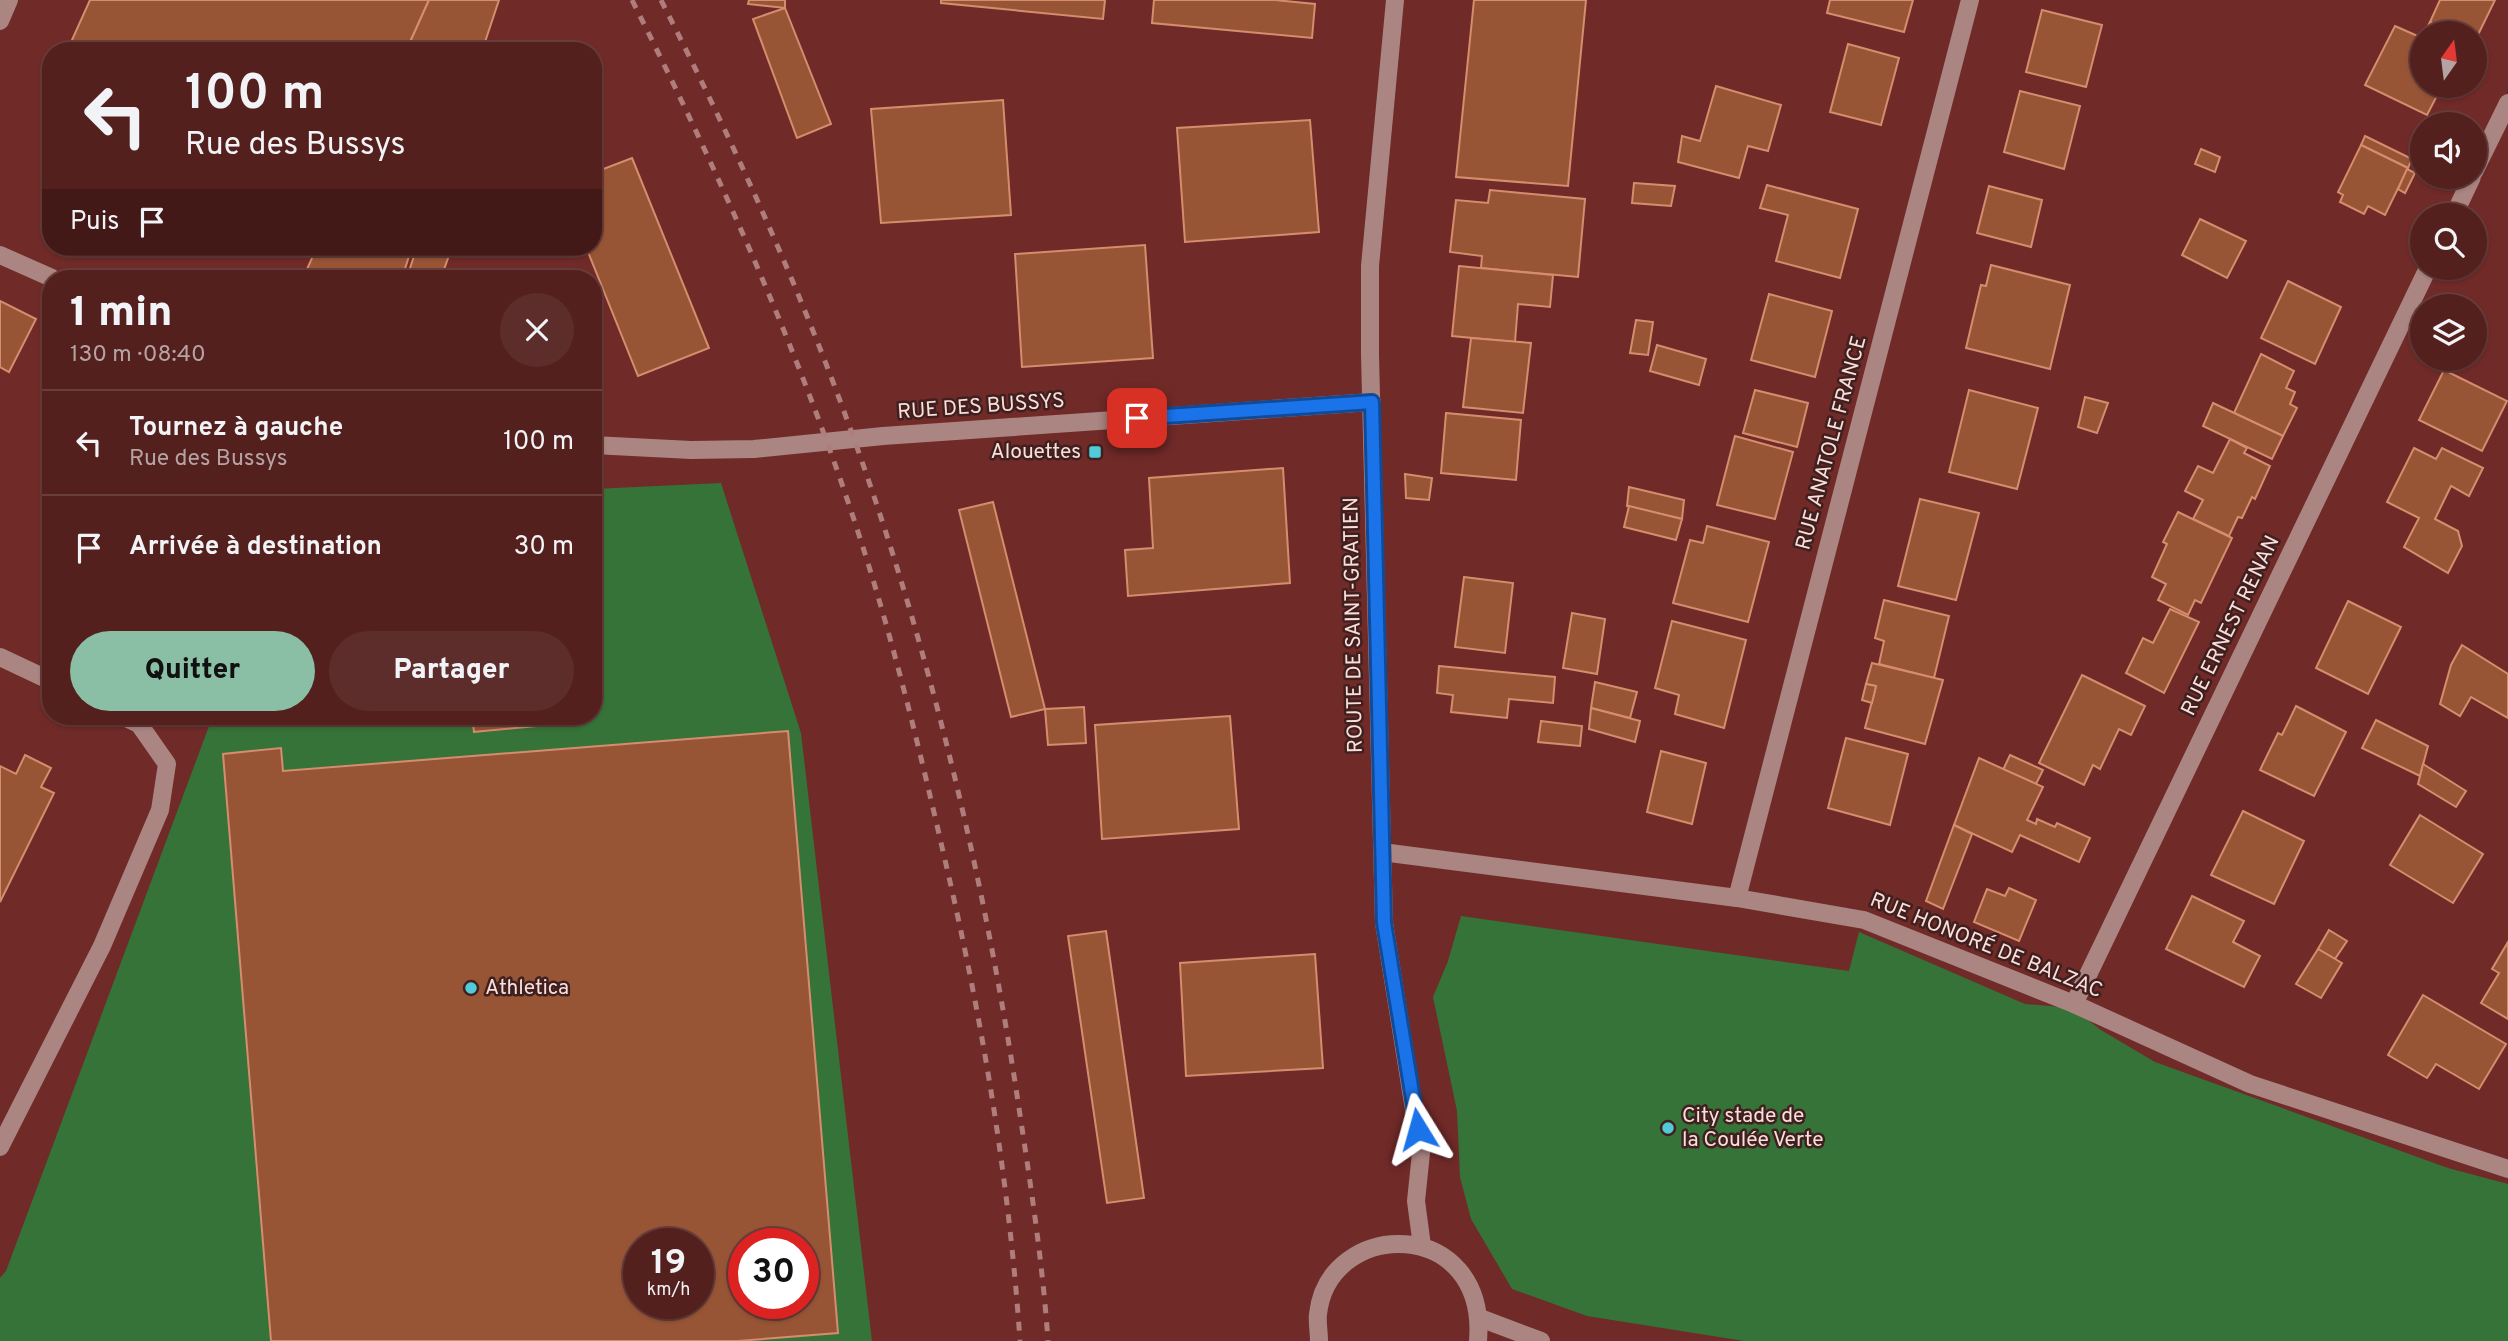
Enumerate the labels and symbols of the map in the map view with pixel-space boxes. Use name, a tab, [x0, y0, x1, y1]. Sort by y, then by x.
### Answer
north arrow	[2410, 21, 2487, 98]
street label: RUE ANATOLE FRANCE	[1790, 333, 1874, 553]
street label: RUE DES BUSSYS	[896, 388, 1066, 426]
pin	[1107, 388, 1167, 448]
place label: Alouettes	[990, 439, 1081, 466]
marker: Alouettes	[1087, 444, 1103, 460]
street label: ROUTE DE SAINT-GRATIEN	[1338, 497, 1370, 753]
street label: RUE ERNEST RENAN	[2176, 531, 2286, 721]
street label: RUE HONORÉ DE BALZAC	[1866, 886, 2107, 1005]
place label: Athletica	[485, 975, 569, 1002]
marker: Athletica	[463, 980, 479, 996]
position arrow	[1381, 1092, 1455, 1166]
place label: City stade de la Coulée Verte	[1682, 1103, 1824, 1154]
marker: City stade de la Coulée Verte	[1660, 1120, 1676, 1136]
speed limit sign: 30	[728, 1228, 819, 1319]

